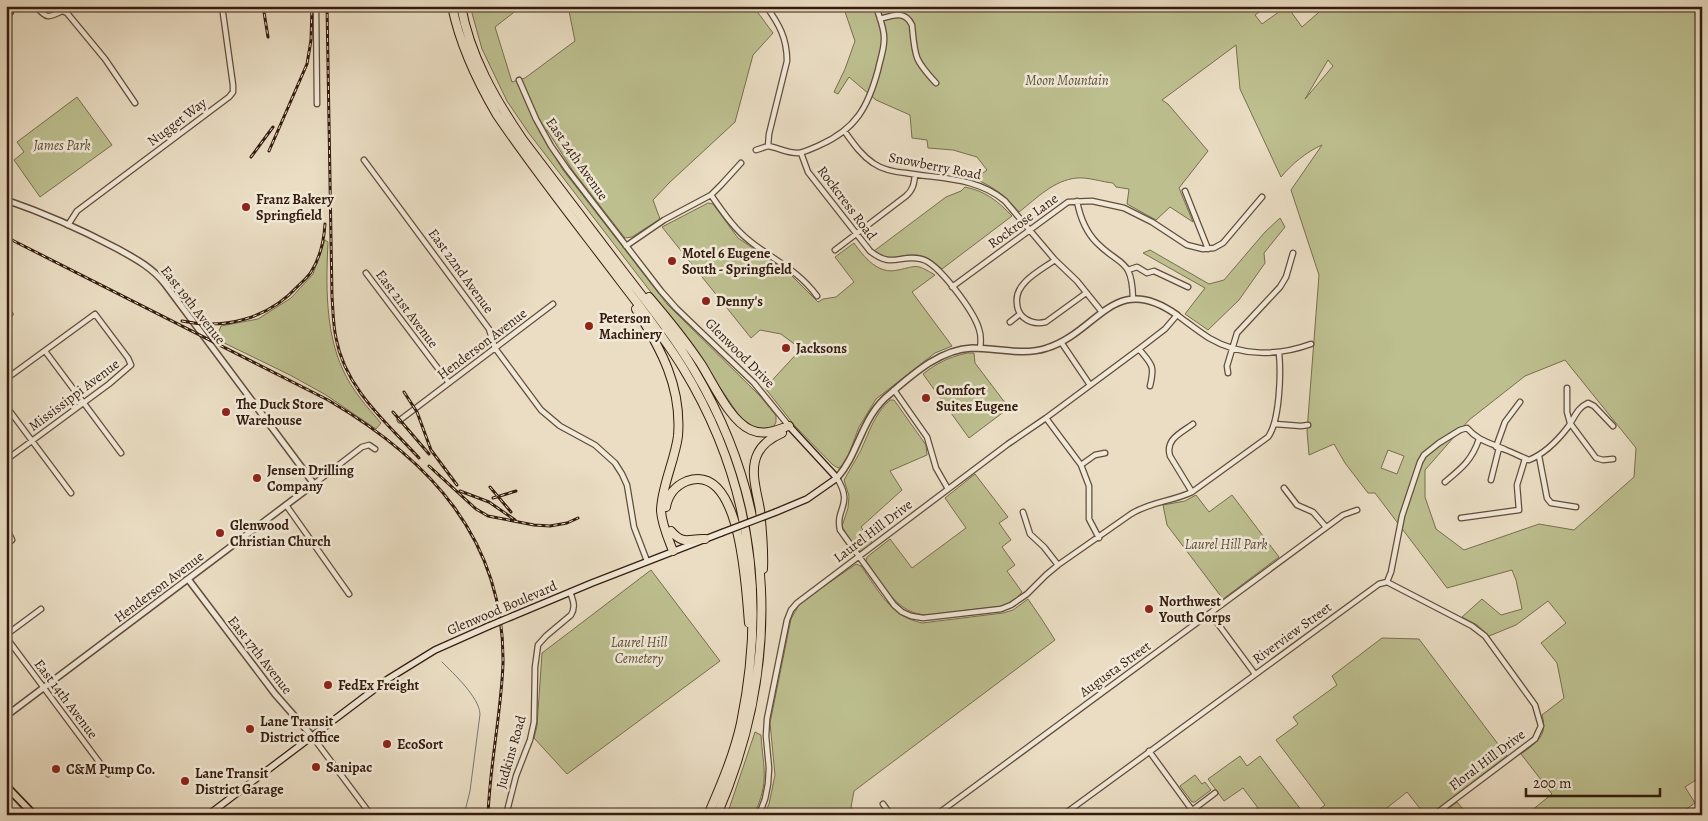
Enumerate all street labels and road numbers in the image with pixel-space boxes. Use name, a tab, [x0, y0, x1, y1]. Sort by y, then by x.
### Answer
street label: Nugget Way	[143, 93, 211, 151]
street label: East 24th Avenue	[541, 114, 613, 204]
street label: Snowberry Road	[887, 148, 983, 184]
street label: Rockcress Road	[813, 162, 881, 244]
street label: Rockrose Lane	[984, 189, 1062, 253]
street label: East 22nd Avenue	[424, 225, 498, 317]
street label: East 19th Avenue	[156, 262, 230, 348]
street label: East 21st Avenue	[371, 266, 443, 352]
street label: Henderson Avenue	[433, 304, 531, 384]
street label: Glenwood Drive	[701, 314, 779, 392]
street label: Mississippi Avenue	[25, 355, 123, 435]
street label: Laurel Hill Drive	[830, 495, 916, 567]
street label: Henderson Avenue	[110, 547, 208, 627]
street label: Glenwood Boulevard	[444, 576, 560, 640]
street label: Riverview Street	[1248, 598, 1336, 668]
street label: East 17th Avenue	[223, 612, 297, 698]
street label: Augusta Street	[1075, 636, 1155, 702]
street label: East 14th Avenue	[30, 655, 102, 743]
street label: Judkins Road	[491, 713, 531, 791]
street label: Floral Hill Drive	[1445, 725, 1529, 795]

